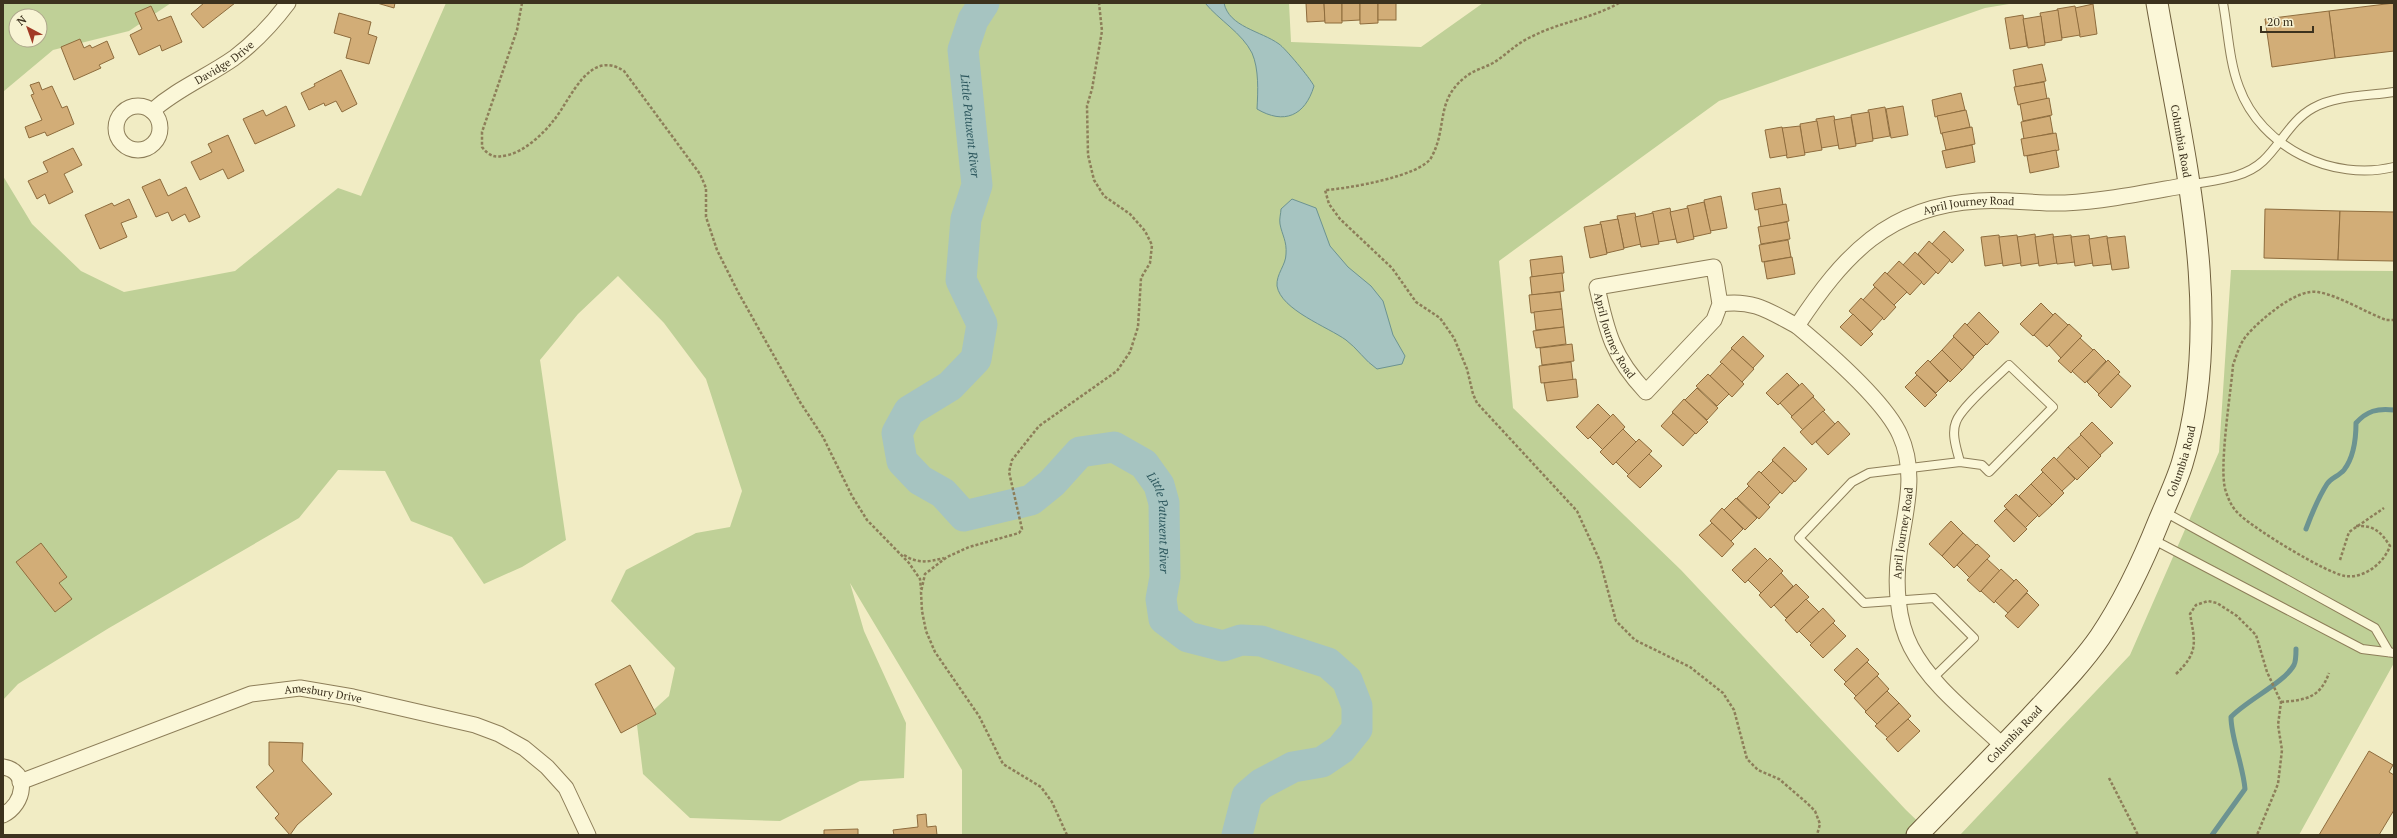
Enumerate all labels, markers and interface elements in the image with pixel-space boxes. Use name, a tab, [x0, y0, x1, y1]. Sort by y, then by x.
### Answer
north arrow	[8, 8, 48, 48]
scale bar	[2261, 8, 2313, 34]
text: N	[14, 12, 30, 28]
text: 20 m	[2267, 14, 2294, 29]
street label: Davidge Drive	[192, 37, 257, 87]
water label: Little Patuxent River	[958, 72, 984, 180]
street label: Columbia Road	[2168, 103, 2194, 179]
street label: April Journey Road	[1921, 194, 2015, 218]
street label: April Journey Road	[1591, 291, 1638, 381]
street label: Columbia Road	[2163, 424, 2199, 499]
water label: Little Patuxent River	[1144, 468, 1172, 575]
street label: April Journey Road	[1890, 487, 1916, 579]
street label: Amesbury Drive	[283, 681, 364, 706]
street label: Columbia Road	[1984, 703, 2045, 766]

